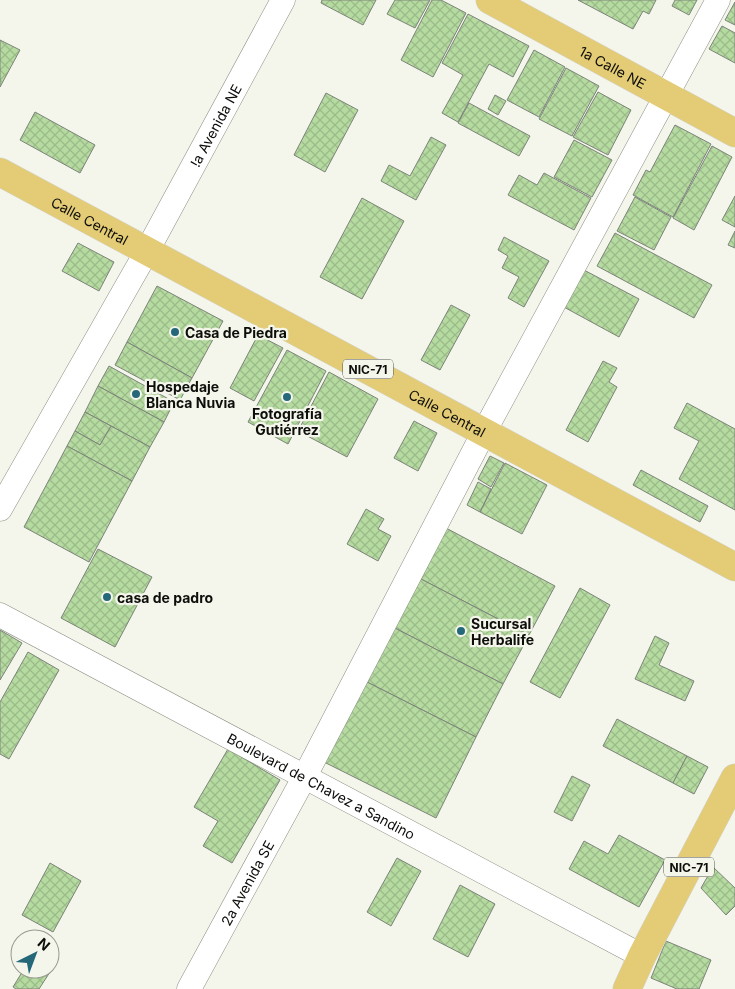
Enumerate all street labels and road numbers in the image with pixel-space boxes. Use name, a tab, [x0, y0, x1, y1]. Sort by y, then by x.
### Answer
street label: 1a Calle NE	[577, 42, 649, 92]
street label: !a Avenida NE	[186, 81, 244, 169]
street label: Calle Central	[48, 193, 131, 248]
road number: NIC-71	[343, 359, 393, 378]
street label: Calle Central	[406, 385, 489, 440]
street label: Boulevard de Chavez a Sandino	[225, 729, 418, 843]
street label: 2a Avenida SE	[217, 837, 277, 928]
road number: NIC-71	[664, 858, 714, 876]

